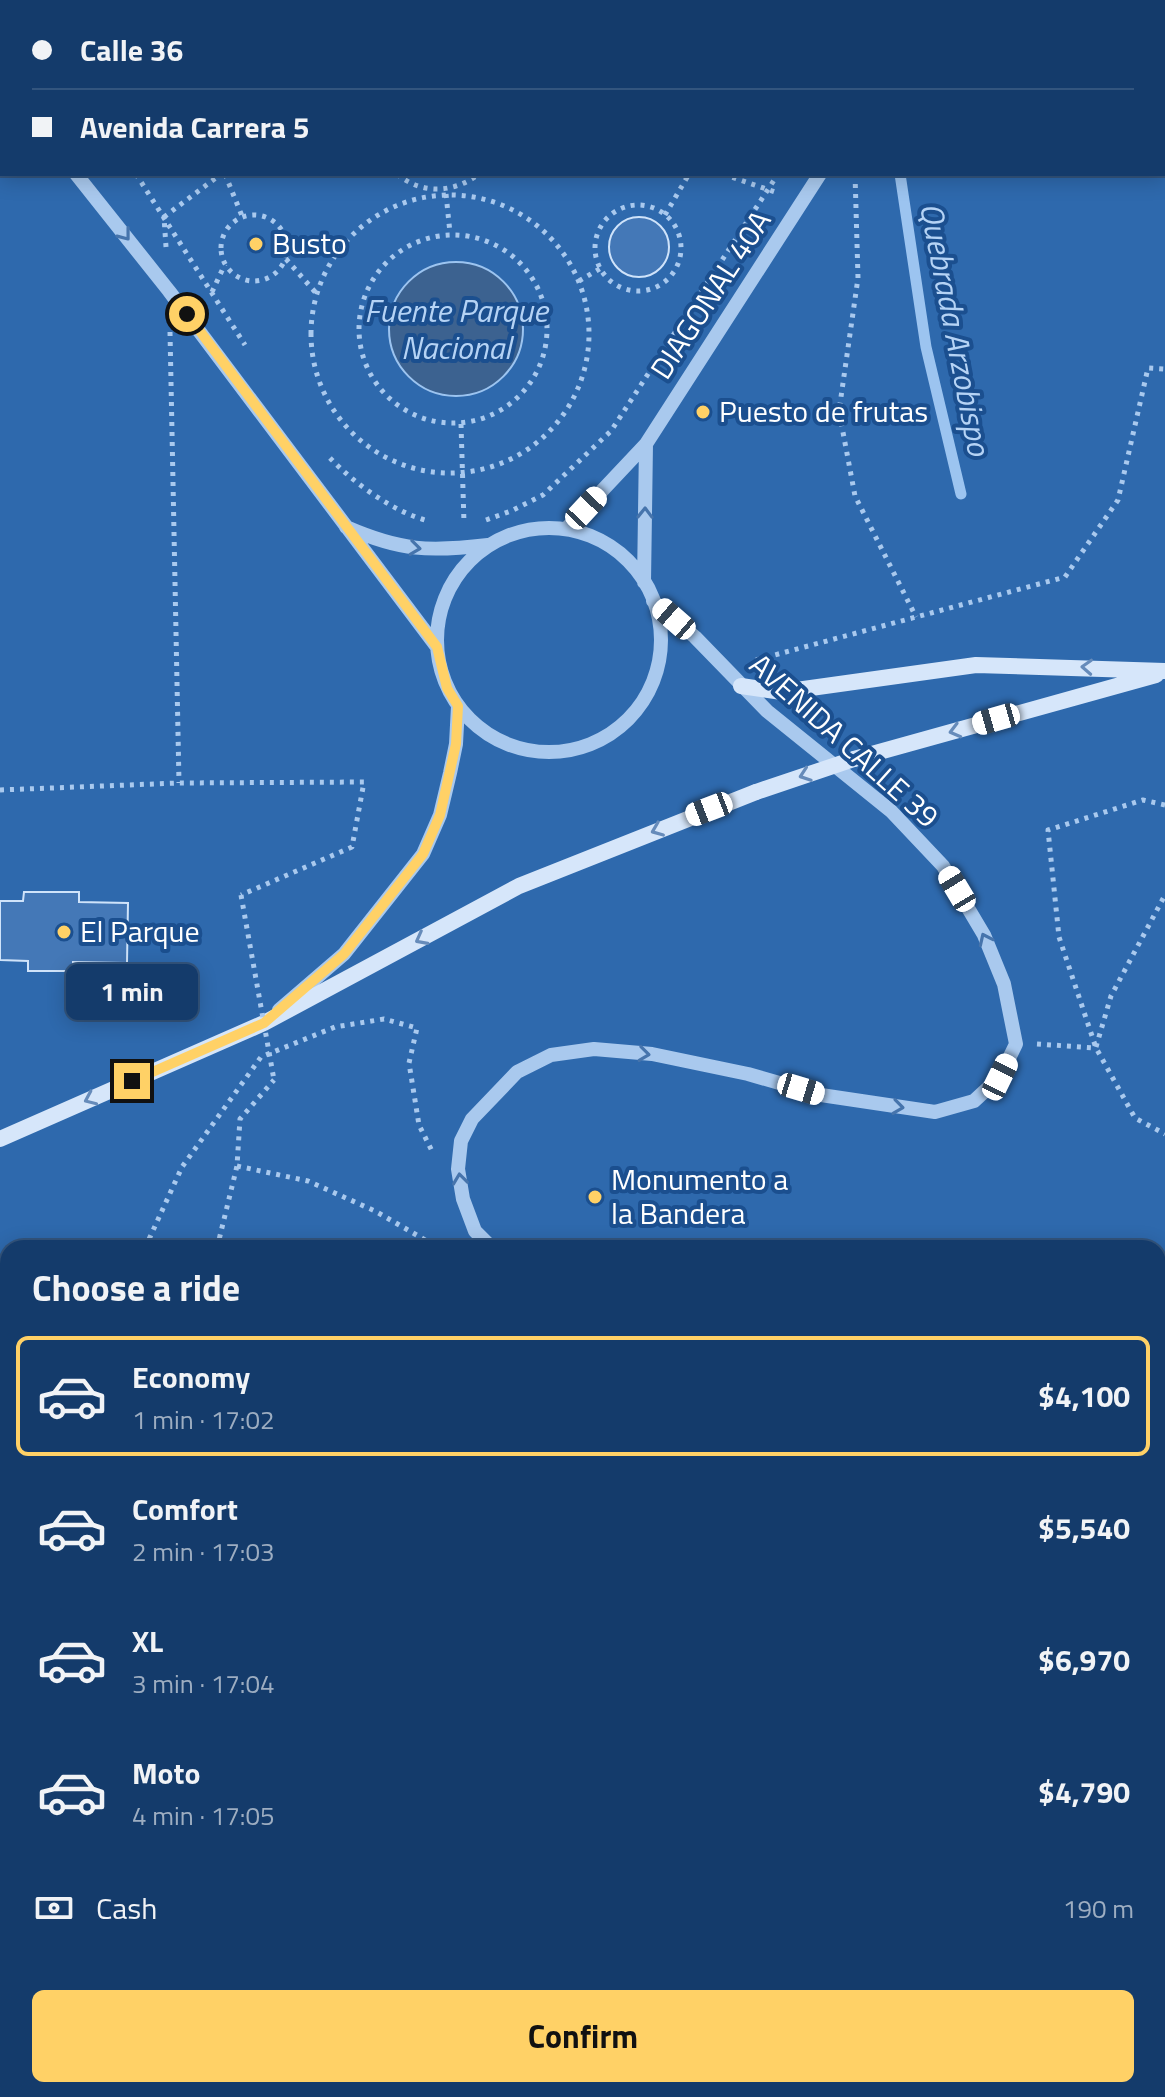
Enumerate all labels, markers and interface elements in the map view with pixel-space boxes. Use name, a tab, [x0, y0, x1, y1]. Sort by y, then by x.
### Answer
text: Calle 36	[80, 27, 183, 73]
text: Avenida Carrera 5	[80, 104, 310, 150]
water label: Quebrada Arzobispo	[908, 198, 1004, 460]
street label: DIAGONAL 40A	[638, 201, 782, 388]
place label: Busto	[272, 220, 347, 266]
one-way arrow	[115, 226, 130, 240]
marker: Busto	[247, 235, 265, 253]
water label: Fuente Parque Nacional	[364, 286, 550, 371]
route start	[169, 296, 205, 332]
place label: Puesto de frutas	[719, 388, 928, 434]
marker: Puesto de frutas	[694, 403, 712, 421]
car	[561, 482, 611, 534]
one-way arrow	[636, 506, 654, 519]
one-way arrow	[409, 540, 422, 557]
car	[648, 594, 700, 644]
street label: AVENIDA CALLE 39	[739, 642, 950, 838]
one-way arrow	[1080, 659, 1093, 676]
car	[970, 701, 1022, 737]
one-way arrow	[948, 722, 962, 738]
one-way arrow	[799, 766, 813, 782]
car	[682, 789, 736, 829]
one-way arrow	[651, 820, 665, 837]
car	[934, 862, 980, 916]
place label: El Parque	[80, 908, 200, 954]
marker: El Parque	[55, 923, 73, 941]
one-way arrow	[415, 929, 429, 944]
one-way arrow	[979, 932, 995, 947]
callout: 1 min	[66, 965, 198, 1021]
text: 1 min	[100, 972, 164, 1011]
one-way arrow	[638, 1045, 651, 1062]
car	[979, 1050, 1021, 1104]
route end	[114, 1063, 150, 1099]
car	[775, 1071, 827, 1107]
one-way arrow	[84, 1090, 98, 1106]
one-way arrow	[891, 1098, 905, 1115]
place label: Monumento a la Bandera	[611, 1156, 788, 1236]
one-way arrow	[452, 1172, 469, 1185]
marker: Monumento a la Bandera	[586, 1188, 604, 1206]
text: Choose a ride	[32, 1260, 240, 1315]
text: Economy	[132, 1354, 250, 1400]
icon: car	[36, 1360, 108, 1432]
text: $4,100	[1038, 1373, 1130, 1419]
text: 1 min · 17:02	[132, 1400, 275, 1439]
text: Comfort	[132, 1486, 238, 1532]
icon: car	[36, 1492, 108, 1564]
text: $5,540	[1038, 1505, 1130, 1551]
text: 2 min · 17:03	[132, 1532, 275, 1571]
text: XL	[132, 1618, 163, 1664]
icon: car	[36, 1624, 108, 1696]
text: $6,970	[1038, 1637, 1130, 1683]
text: 3 min · 17:04	[132, 1664, 275, 1703]
text: Moto	[132, 1750, 200, 1796]
icon: car	[36, 1756, 108, 1828]
text: $4,790	[1038, 1769, 1130, 1815]
text: 4 min · 17:05	[132, 1796, 275, 1835]
text: Cash	[96, 1885, 157, 1931]
icon: cash	[32, 1886, 76, 1930]
text: 190 m	[1063, 1889, 1134, 1928]
button: Confirm	[32, 1990, 1134, 2082]

